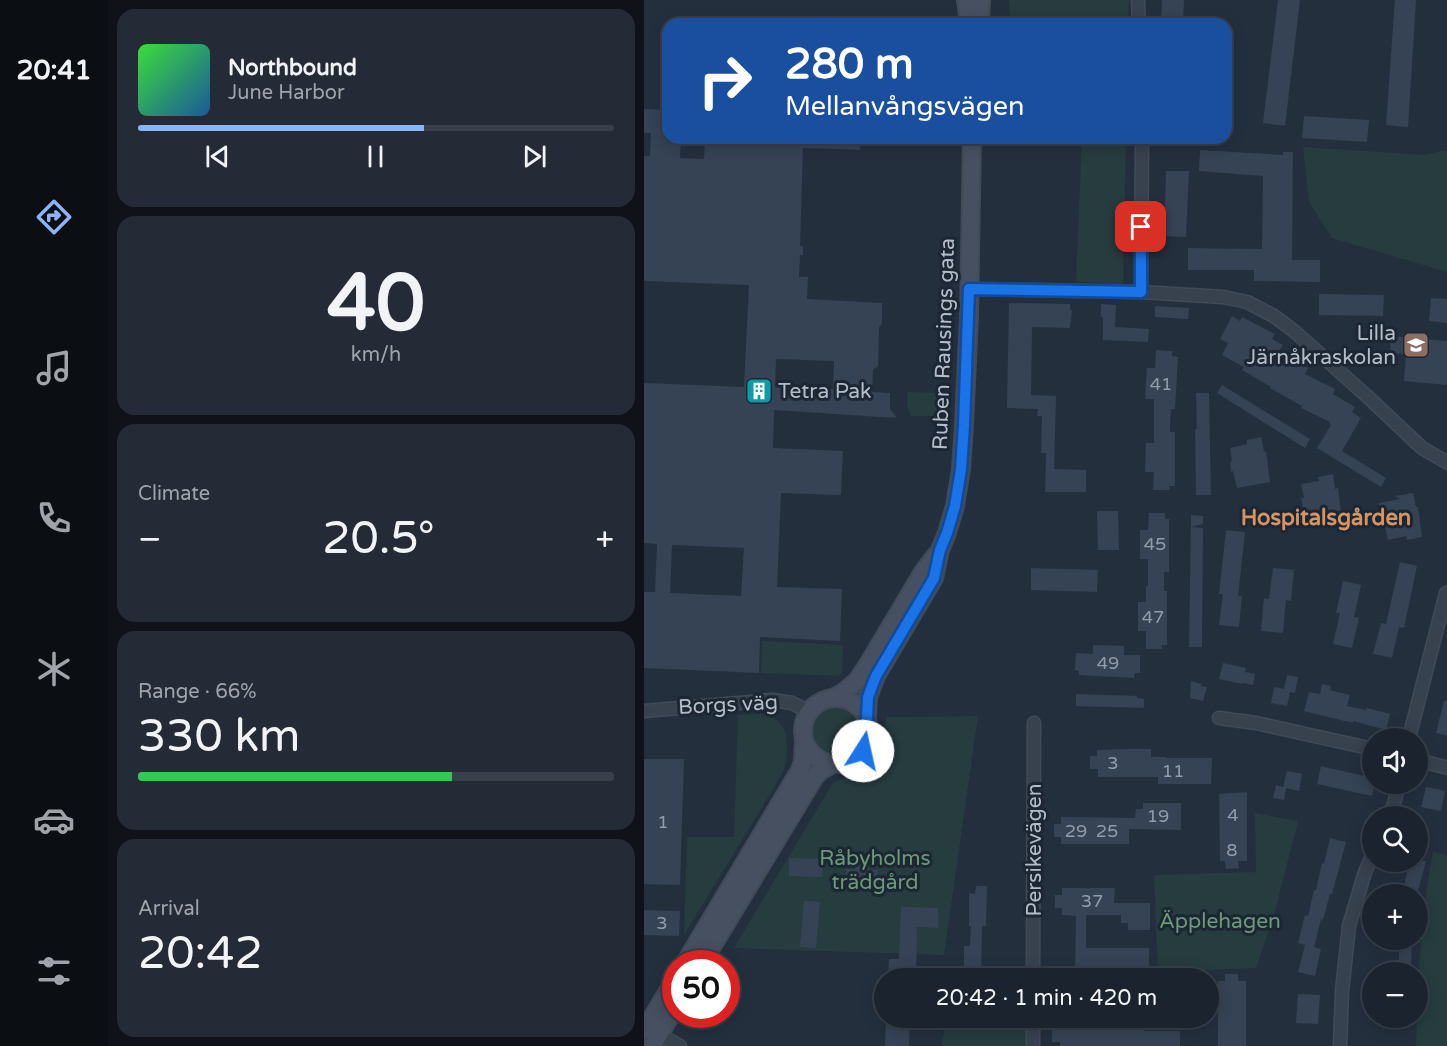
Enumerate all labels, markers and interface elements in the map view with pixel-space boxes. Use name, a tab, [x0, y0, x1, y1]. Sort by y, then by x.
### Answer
text: 280 m	[785, 39, 914, 90]
icon: right	[686, 42, 764, 120]
text: 20:41	[17, 54, 91, 87]
text: Northbound	[228, 55, 357, 81]
text: June Harbor	[228, 81, 345, 105]
text: Mellanvångsvägen	[785, 90, 1025, 123]
icon: previous	[201, 140, 234, 173]
icon: pause	[359, 140, 392, 173]
icon: next	[518, 140, 551, 173]
icon: directions	[33, 196, 75, 238]
pin	[1115, 201, 1166, 252]
icon: arrive	[1124, 210, 1157, 243]
street label: Ruben Rausings gata	[928, 238, 960, 450]
text: 40	[327, 257, 425, 351]
place label: Lilla Järnåkraskolan	[1247, 321, 1396, 370]
school or university icon: Lilla Järnåkraskolan	[1401, 330, 1431, 360]
text: km/h	[351, 343, 401, 367]
icon: music	[33, 347, 75, 389]
house number: 41	[1150, 373, 1172, 395]
building icon: Tetra Pak	[744, 376, 774, 406]
place label: Tetra Pak	[778, 379, 871, 404]
text: Climate	[138, 482, 210, 506]
icon: phone	[33, 497, 75, 539]
district label: Hospitalsgården	[1241, 505, 1411, 531]
text: 20.5°	[322, 512, 435, 566]
text: −	[138, 520, 162, 559]
text: +	[595, 520, 614, 559]
house number: 45	[1144, 533, 1166, 555]
house number: 47	[1142, 606, 1164, 628]
icon: climate	[33, 648, 75, 690]
house number: 49	[1097, 652, 1119, 674]
text: Range · 66%	[138, 680, 257, 704]
street label: Borgs väg	[678, 690, 778, 720]
text: 330 km	[138, 710, 300, 764]
position arrow	[831, 719, 895, 783]
map controls	[1362, 728, 1428, 1028]
button: sound	[1362, 728, 1428, 794]
house number: 3	[1107, 752, 1119, 774]
house number: 11	[1162, 760, 1184, 782]
street label: Persikevägen	[1022, 784, 1047, 916]
icon: car	[33, 799, 75, 841]
house number: 4	[1227, 804, 1239, 826]
house number: 19	[1147, 805, 1169, 827]
button: search	[1362, 806, 1428, 872]
house number: 1	[657, 811, 669, 833]
house number: 29	[1065, 820, 1087, 842]
house number: 25	[1096, 820, 1118, 842]
house number: 8	[1226, 839, 1238, 861]
park label: Råbyholms trädgård	[819, 846, 931, 895]
button: +	[1362, 884, 1428, 950]
house number: 37	[1081, 890, 1103, 912]
text: Arrival	[138, 897, 200, 921]
park label: Äpplehagen	[1159, 909, 1281, 934]
house number: 3	[656, 912, 668, 934]
text: 20:42	[138, 927, 263, 981]
icon: filters	[33, 950, 75, 992]
speed limit sign: 50	[662, 950, 740, 1028]
button: −	[1362, 962, 1428, 1028]
text: 20:42 · 1 min · 420 m	[936, 985, 1157, 1011]

